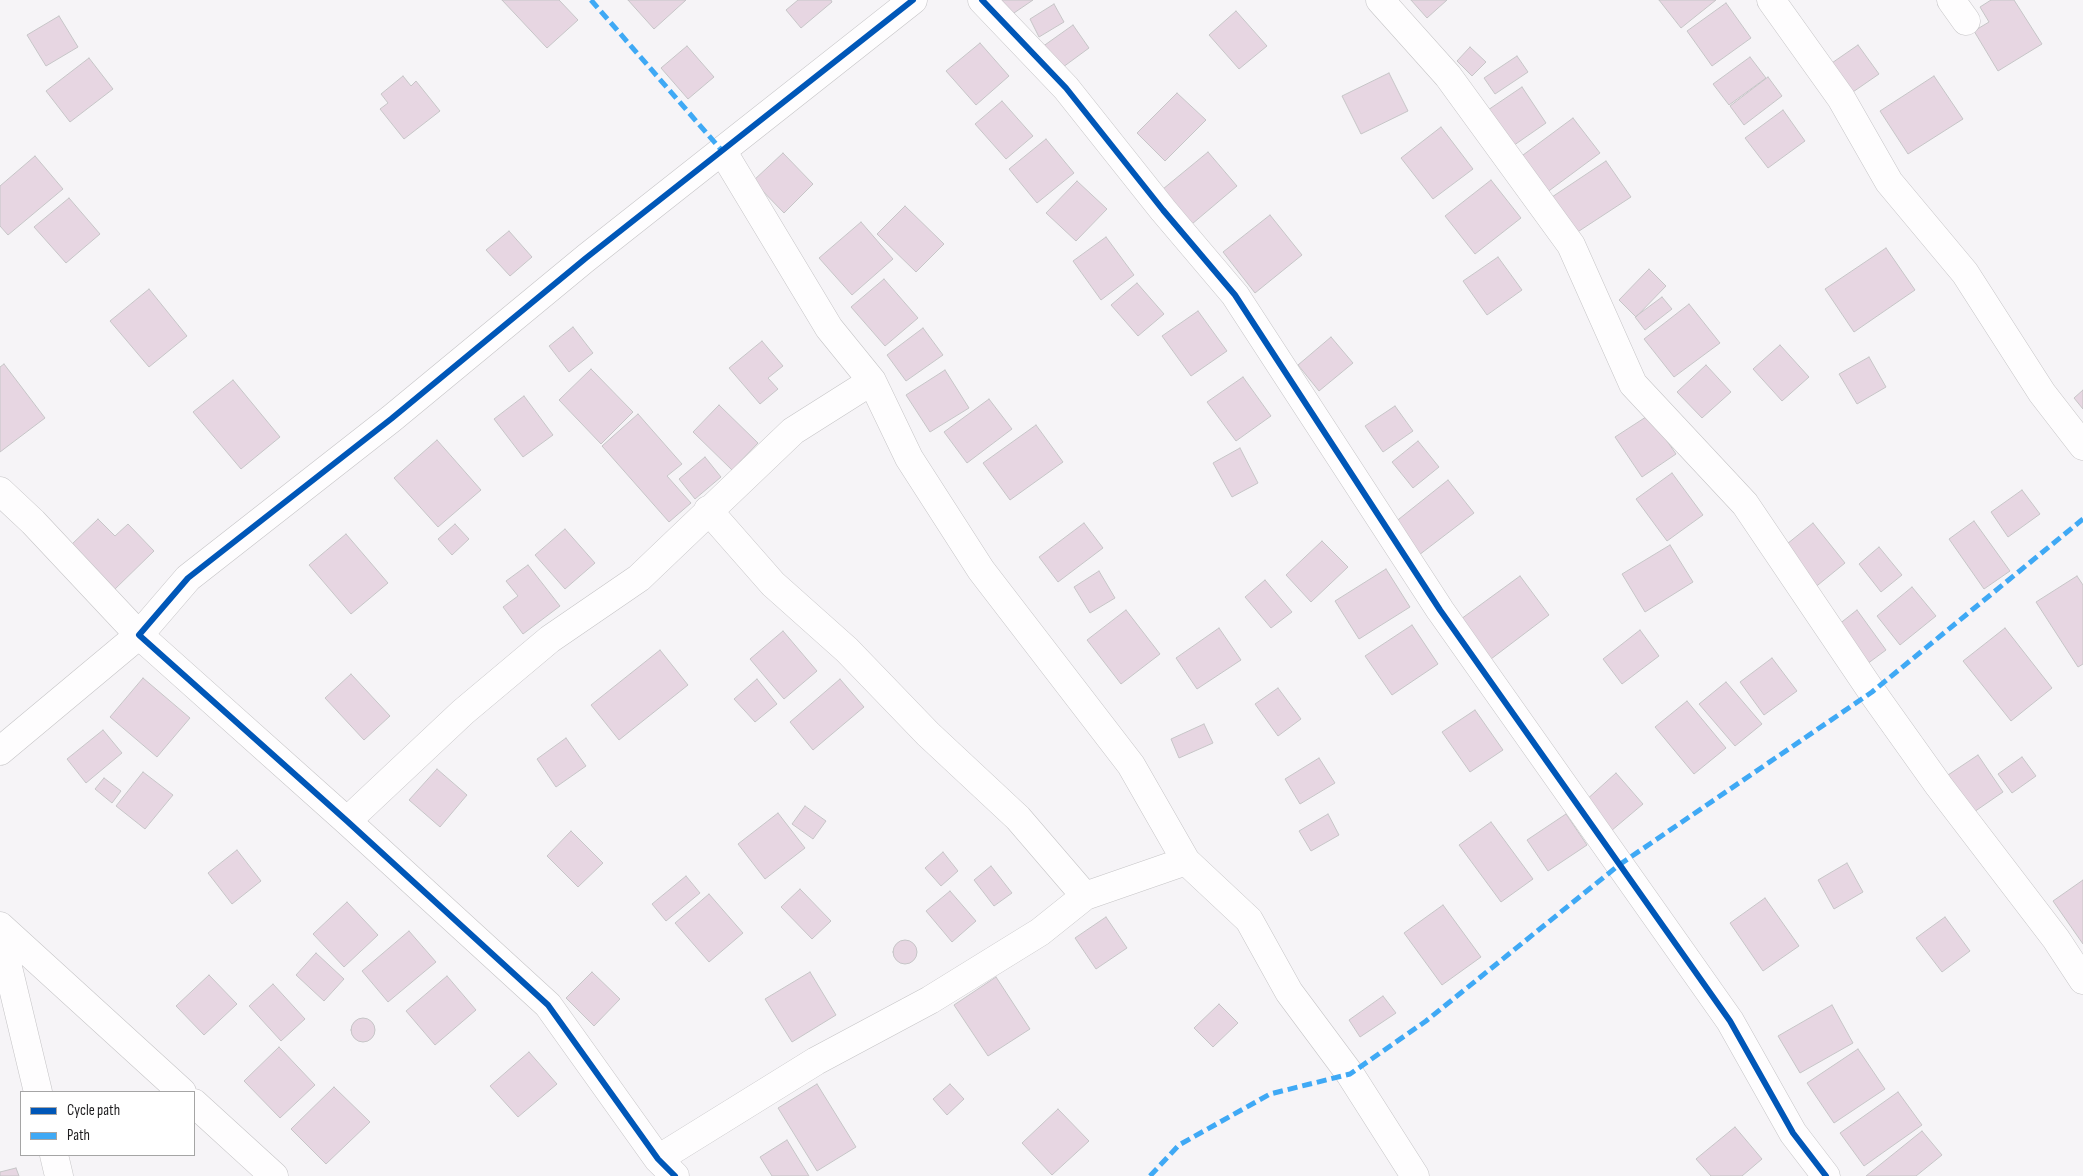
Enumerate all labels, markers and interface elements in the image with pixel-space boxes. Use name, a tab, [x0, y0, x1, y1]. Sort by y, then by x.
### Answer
legend	[20, 1091, 195, 1156]
text: Cycle path	[67, 1101, 120, 1120]
text: Path	[67, 1126, 90, 1145]

